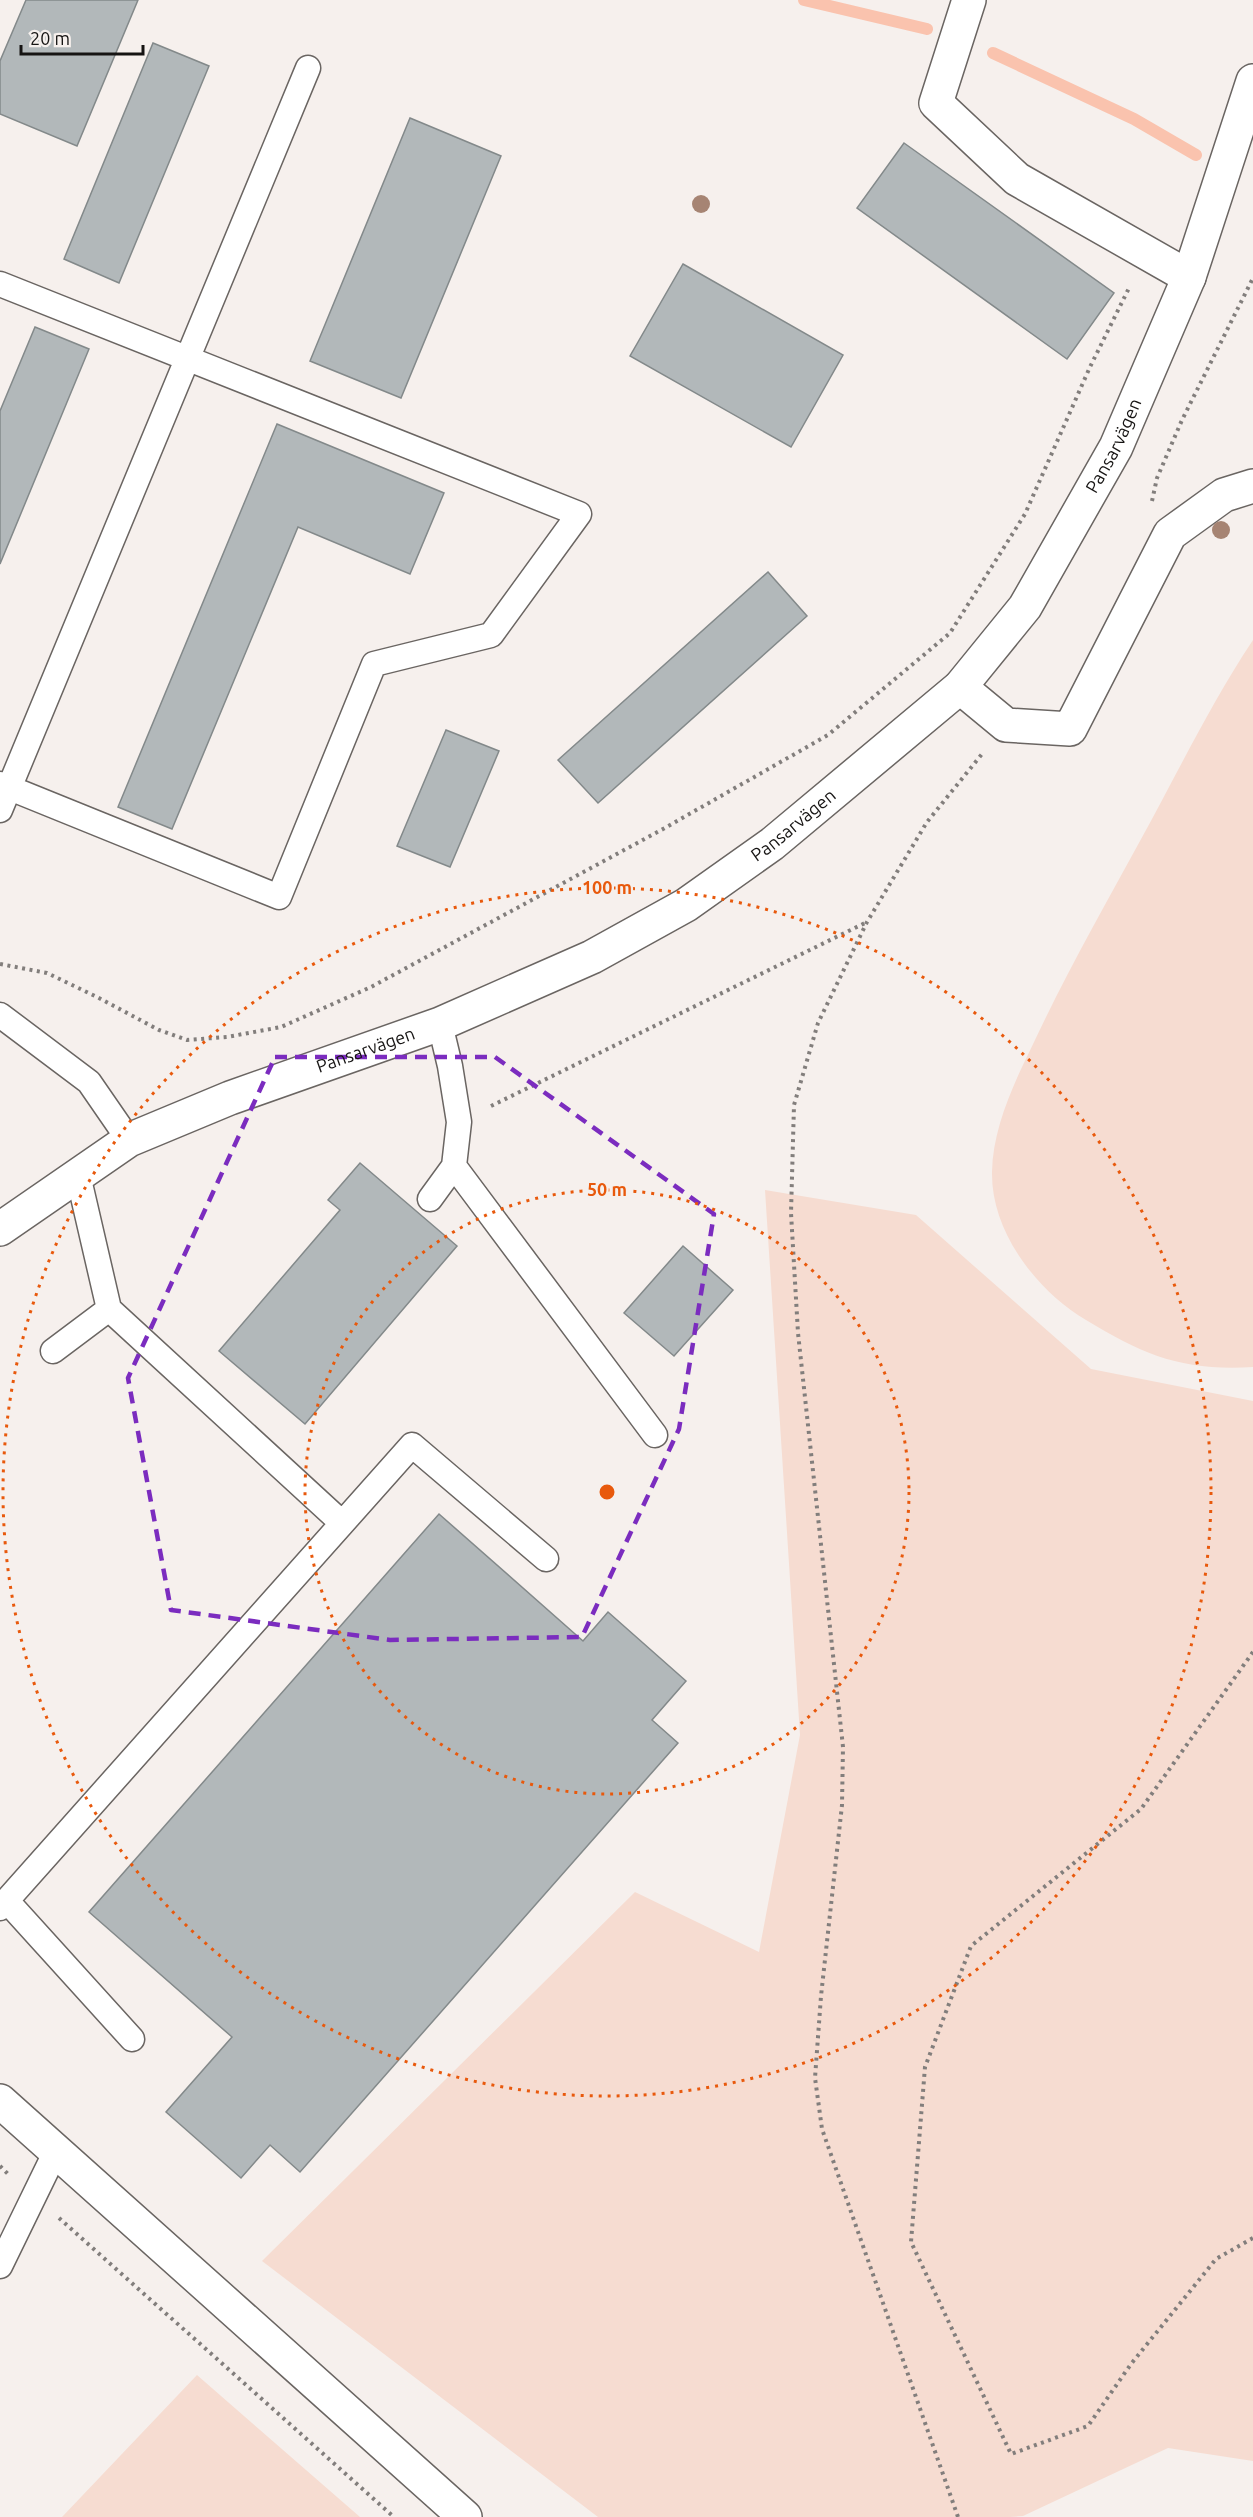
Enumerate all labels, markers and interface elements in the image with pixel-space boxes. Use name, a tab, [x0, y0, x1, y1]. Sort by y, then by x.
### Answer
scale bar	[21, 18, 142, 56]
text: 20 m	[30, 28, 70, 48]
street label: Pansarvägen	[1081, 395, 1145, 496]
street label: Pansarvägen	[747, 784, 839, 865]
text: 100 m	[582, 877, 632, 897]
street label: Pansarvägen	[313, 1023, 417, 1076]
text: 50 m	[587, 1179, 627, 1199]
centre of rings	[597, 1482, 617, 1502]

